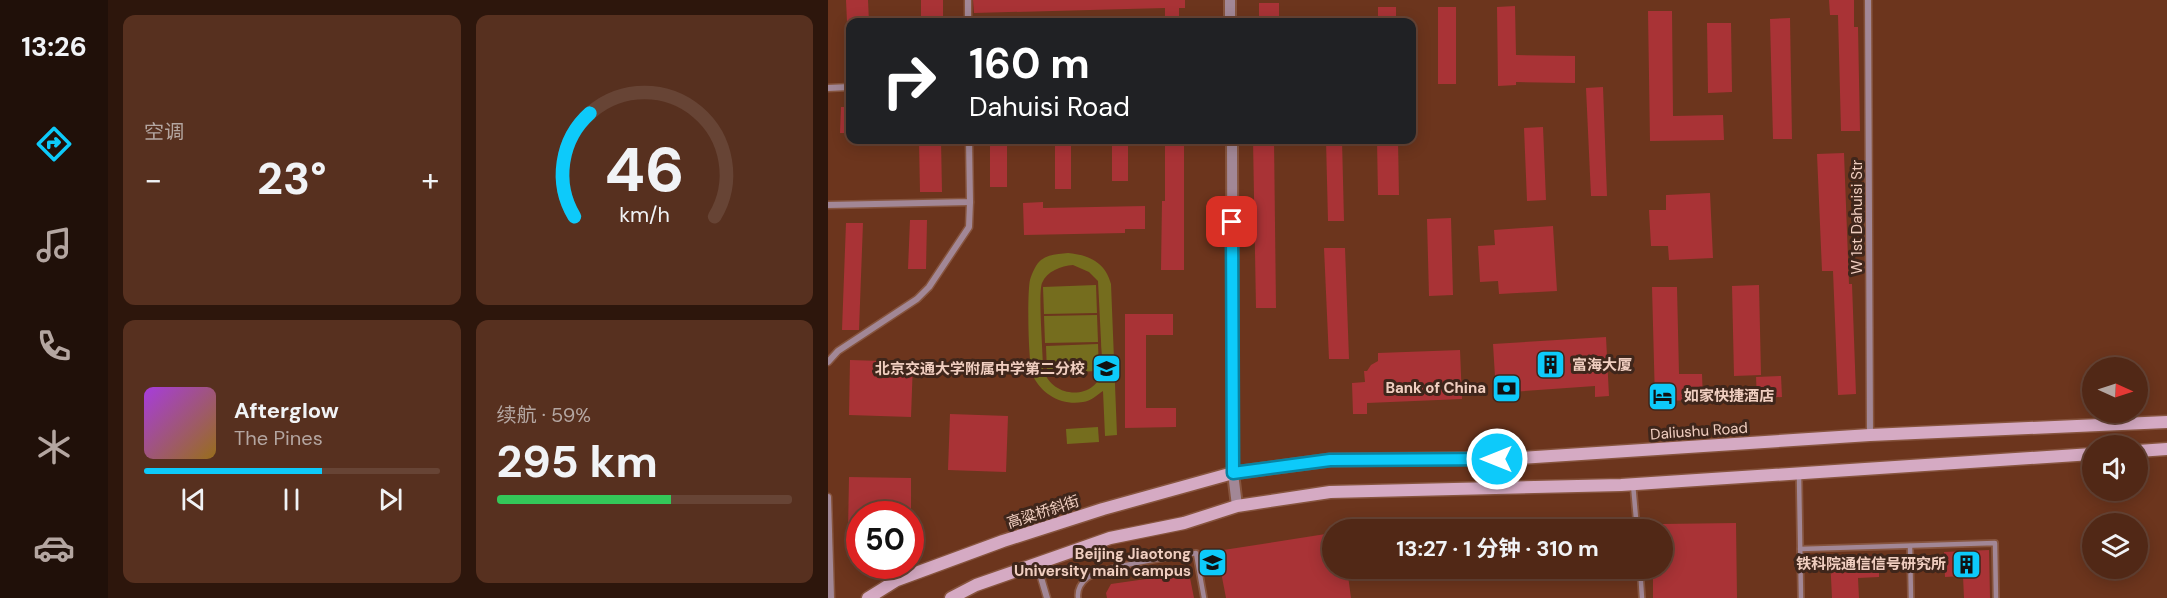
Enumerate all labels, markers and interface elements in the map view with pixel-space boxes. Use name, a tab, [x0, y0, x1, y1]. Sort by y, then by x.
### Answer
text: 13:26	[21, 29, 87, 64]
text: 160 m	[969, 36, 1090, 91]
icon: right	[870, 42, 948, 120]
text: Dahuisi Road	[969, 89, 1130, 124]
text: 空调	[144, 119, 184, 145]
icon: directions	[33, 123, 75, 165]
text: 46	[604, 129, 684, 210]
text: 23°	[257, 149, 326, 208]
text: −	[144, 158, 162, 201]
text: +	[421, 158, 440, 201]
street label: W 1st Dahuisi Str	[1847, 159, 1867, 274]
pin	[1206, 196, 1257, 247]
text: km/h	[619, 201, 670, 229]
icon: arrive	[1215, 205, 1248, 238]
icon: music	[33, 224, 75, 266]
icon: phone	[33, 325, 75, 367]
building icon: 富海大厦	[1535, 349, 1567, 381]
school or university icon: 北京交通大学附属中学第二分校	[1090, 353, 1122, 385]
place label: 富海大厦	[1572, 355, 1632, 375]
north arrow	[2082, 357, 2148, 423]
map controls	[2082, 357, 2148, 579]
place label: 北京交通大学附属中学第二分校	[875, 359, 1085, 379]
bank icon: Bank of China	[1491, 372, 1523, 404]
place label: Bank of China	[1385, 378, 1486, 398]
hotel icon: 如家快捷酒店	[1647, 380, 1679, 412]
place label: 如家快捷酒店	[1684, 386, 1774, 406]
text: Afterglow	[234, 396, 339, 425]
text: 续航 · 59%	[497, 402, 591, 428]
street label: Daliushu Road	[1650, 418, 1748, 444]
text: The Pines	[234, 425, 323, 451]
icon: climate	[33, 426, 75, 468]
position arrow	[1465, 427, 1529, 491]
text: 295 km	[497, 432, 658, 491]
button: sound	[2082, 435, 2148, 501]
icon: previous	[177, 483, 210, 516]
icon: pause	[275, 483, 308, 516]
icon: next	[374, 483, 407, 516]
street label: 高粱桥斜街	[1004, 491, 1082, 533]
speed limit sign: 50	[846, 501, 924, 579]
button: layers	[2082, 513, 2148, 579]
icon: car	[33, 527, 75, 569]
text: 13:27 · 1 分钟 · 310 m	[1396, 534, 1599, 563]
place label: Beijing Jiaotong University main campus	[1014, 544, 1191, 581]
school or university icon: Beijing Jiaotong University main campus	[1196, 547, 1228, 579]
building icon: 铁科院通信信号研究所	[1951, 548, 1983, 580]
place label: 铁科院通信信号研究所	[1796, 554, 1946, 574]

